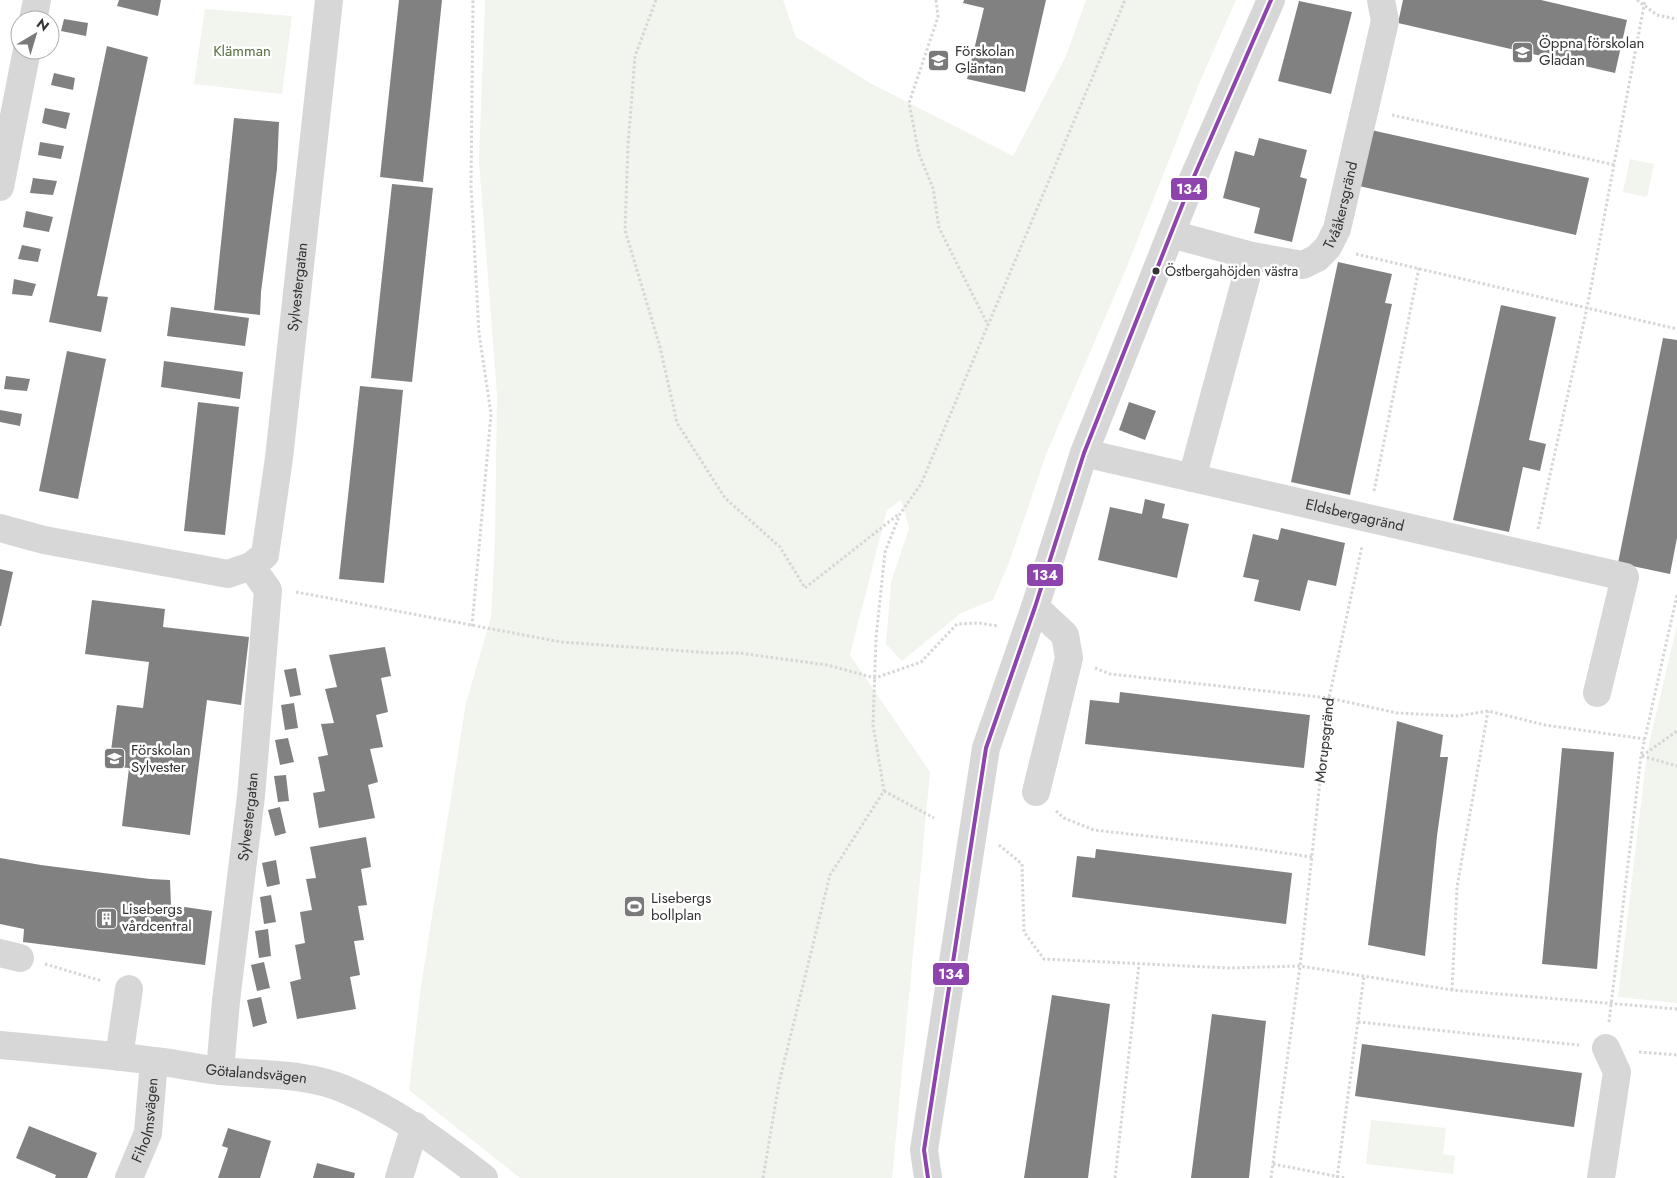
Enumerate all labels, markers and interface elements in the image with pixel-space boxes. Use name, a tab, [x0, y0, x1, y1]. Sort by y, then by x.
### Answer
north arrow	[10, 10, 60, 60]
text: N	[32, 13, 54, 36]
place label: Öppna förskolan Gladan	[1539, 32, 1644, 71]
park label: Klämman	[213, 40, 271, 62]
place label: Förskolan Gläntan	[955, 40, 1015, 79]
school or university icon: Öppna förskolan Gladan	[1511, 40, 1535, 64]
school or university icon: Förskolan Gläntan	[927, 48, 951, 72]
street label: Tvååkersgränd	[1318, 159, 1363, 253]
line badge: 134	[1170, 177, 1208, 201]
text: 134	[1176, 179, 1202, 199]
street label: Sylvestergatan	[282, 241, 313, 332]
place label: Östbergahöjden västra	[1165, 261, 1298, 281]
marker: Östbergahöjden västra	[1151, 266, 1161, 276]
street label: Eldsbergagränd	[1303, 493, 1407, 537]
line badge: 134	[1026, 563, 1064, 587]
text: 134	[1032, 565, 1058, 585]
street label: Morupsgränd	[1309, 697, 1340, 784]
place label: Förskolan Sylvester	[131, 739, 191, 778]
school or university icon: Förskolan Sylvester	[103, 747, 127, 771]
street label: Sylvestergatan	[232, 771, 264, 862]
place label: Lisebergs bollplan	[651, 887, 711, 926]
sports icon: Lisebergs bollplan	[623, 895, 647, 919]
place label: Lisebergs vårdcentral	[122, 898, 192, 937]
building icon: Lisebergs vårdcentral	[94, 906, 118, 930]
line badge: 134	[932, 962, 970, 986]
text: 134	[938, 964, 964, 984]
street label: Götalandsvägen	[204, 1058, 309, 1089]
street label: Fiholmsvägen	[126, 1077, 164, 1166]

